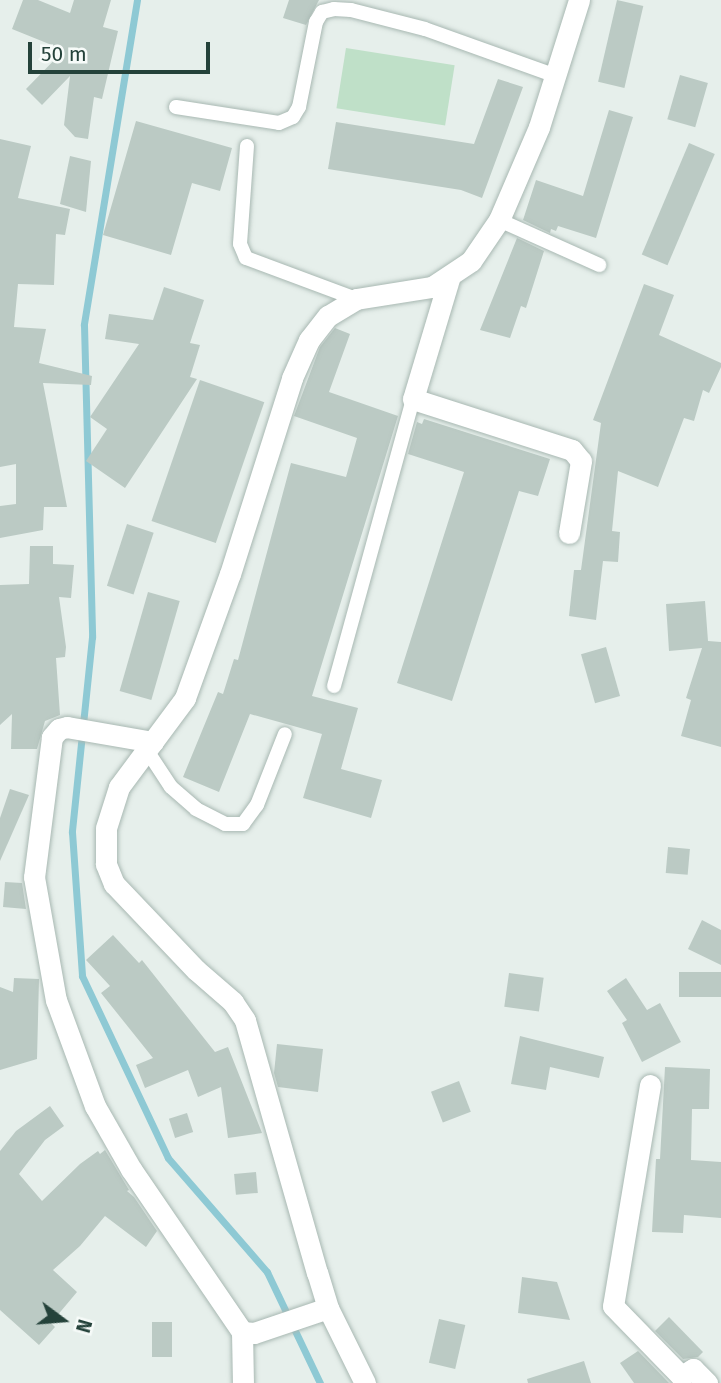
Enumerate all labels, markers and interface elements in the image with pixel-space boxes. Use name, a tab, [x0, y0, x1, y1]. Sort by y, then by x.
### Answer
scale bar	[32, 28, 214, 72]
text: 50 m	[41, 41, 87, 67]
north arrow	[28, 1285, 98, 1355]
text: N	[71, 1317, 96, 1335]

